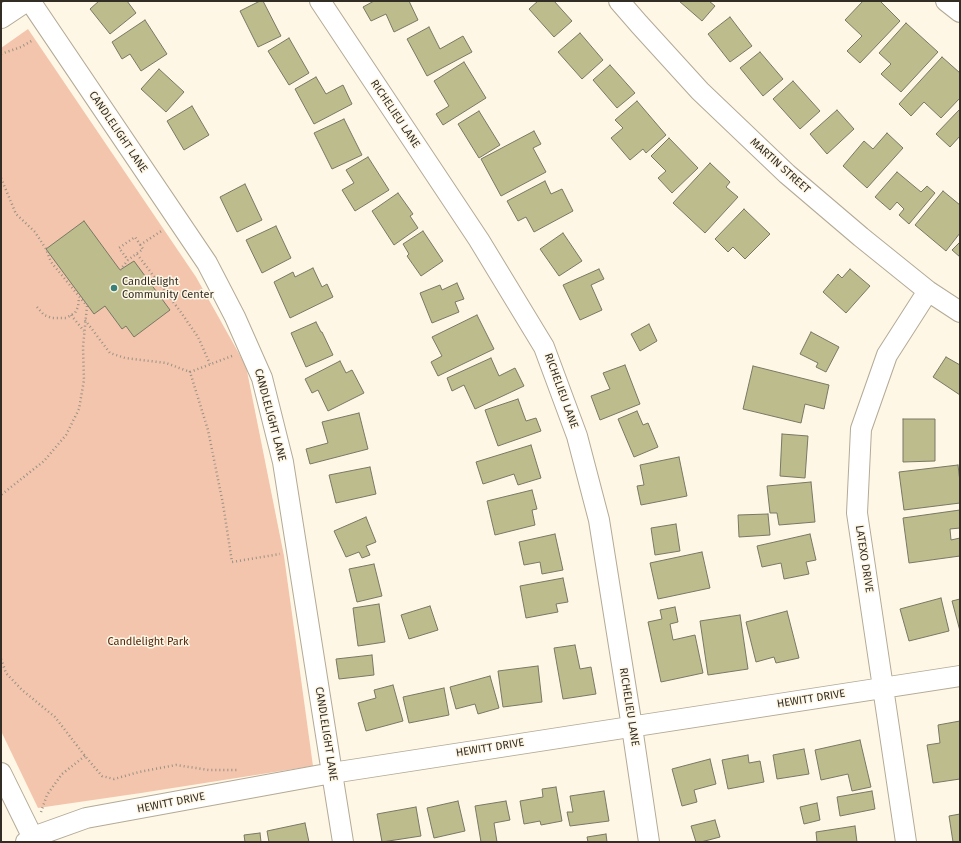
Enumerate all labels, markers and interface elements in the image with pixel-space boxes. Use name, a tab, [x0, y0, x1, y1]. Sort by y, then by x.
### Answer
street label: RICHELIEU LANE	[367, 77, 423, 151]
street label: CANDLELIGHT LANE	[86, 89, 150, 175]
street label: MARTIN STREET	[747, 136, 813, 196]
place label: Candlelight Community Center	[122, 275, 214, 301]
marker: Candlelight Community Center	[109, 283, 119, 293]
street label: RICHELIEU LANE	[541, 351, 581, 431]
street label: CANDLELIGHT LANE	[251, 367, 289, 463]
street label: LATEXO DRIVE	[852, 524, 876, 594]
park label: Candlelight Park	[107, 635, 189, 649]
street label: RICHELIEU LANE	[616, 667, 642, 747]
street label: CANDLELIGHT LANE	[312, 686, 340, 782]
street label: HEWITT DRIVE	[776, 687, 846, 711]
street label: HEWITT DRIVE	[455, 736, 525, 760]
street label: HEWITT DRIVE	[136, 790, 206, 816]

